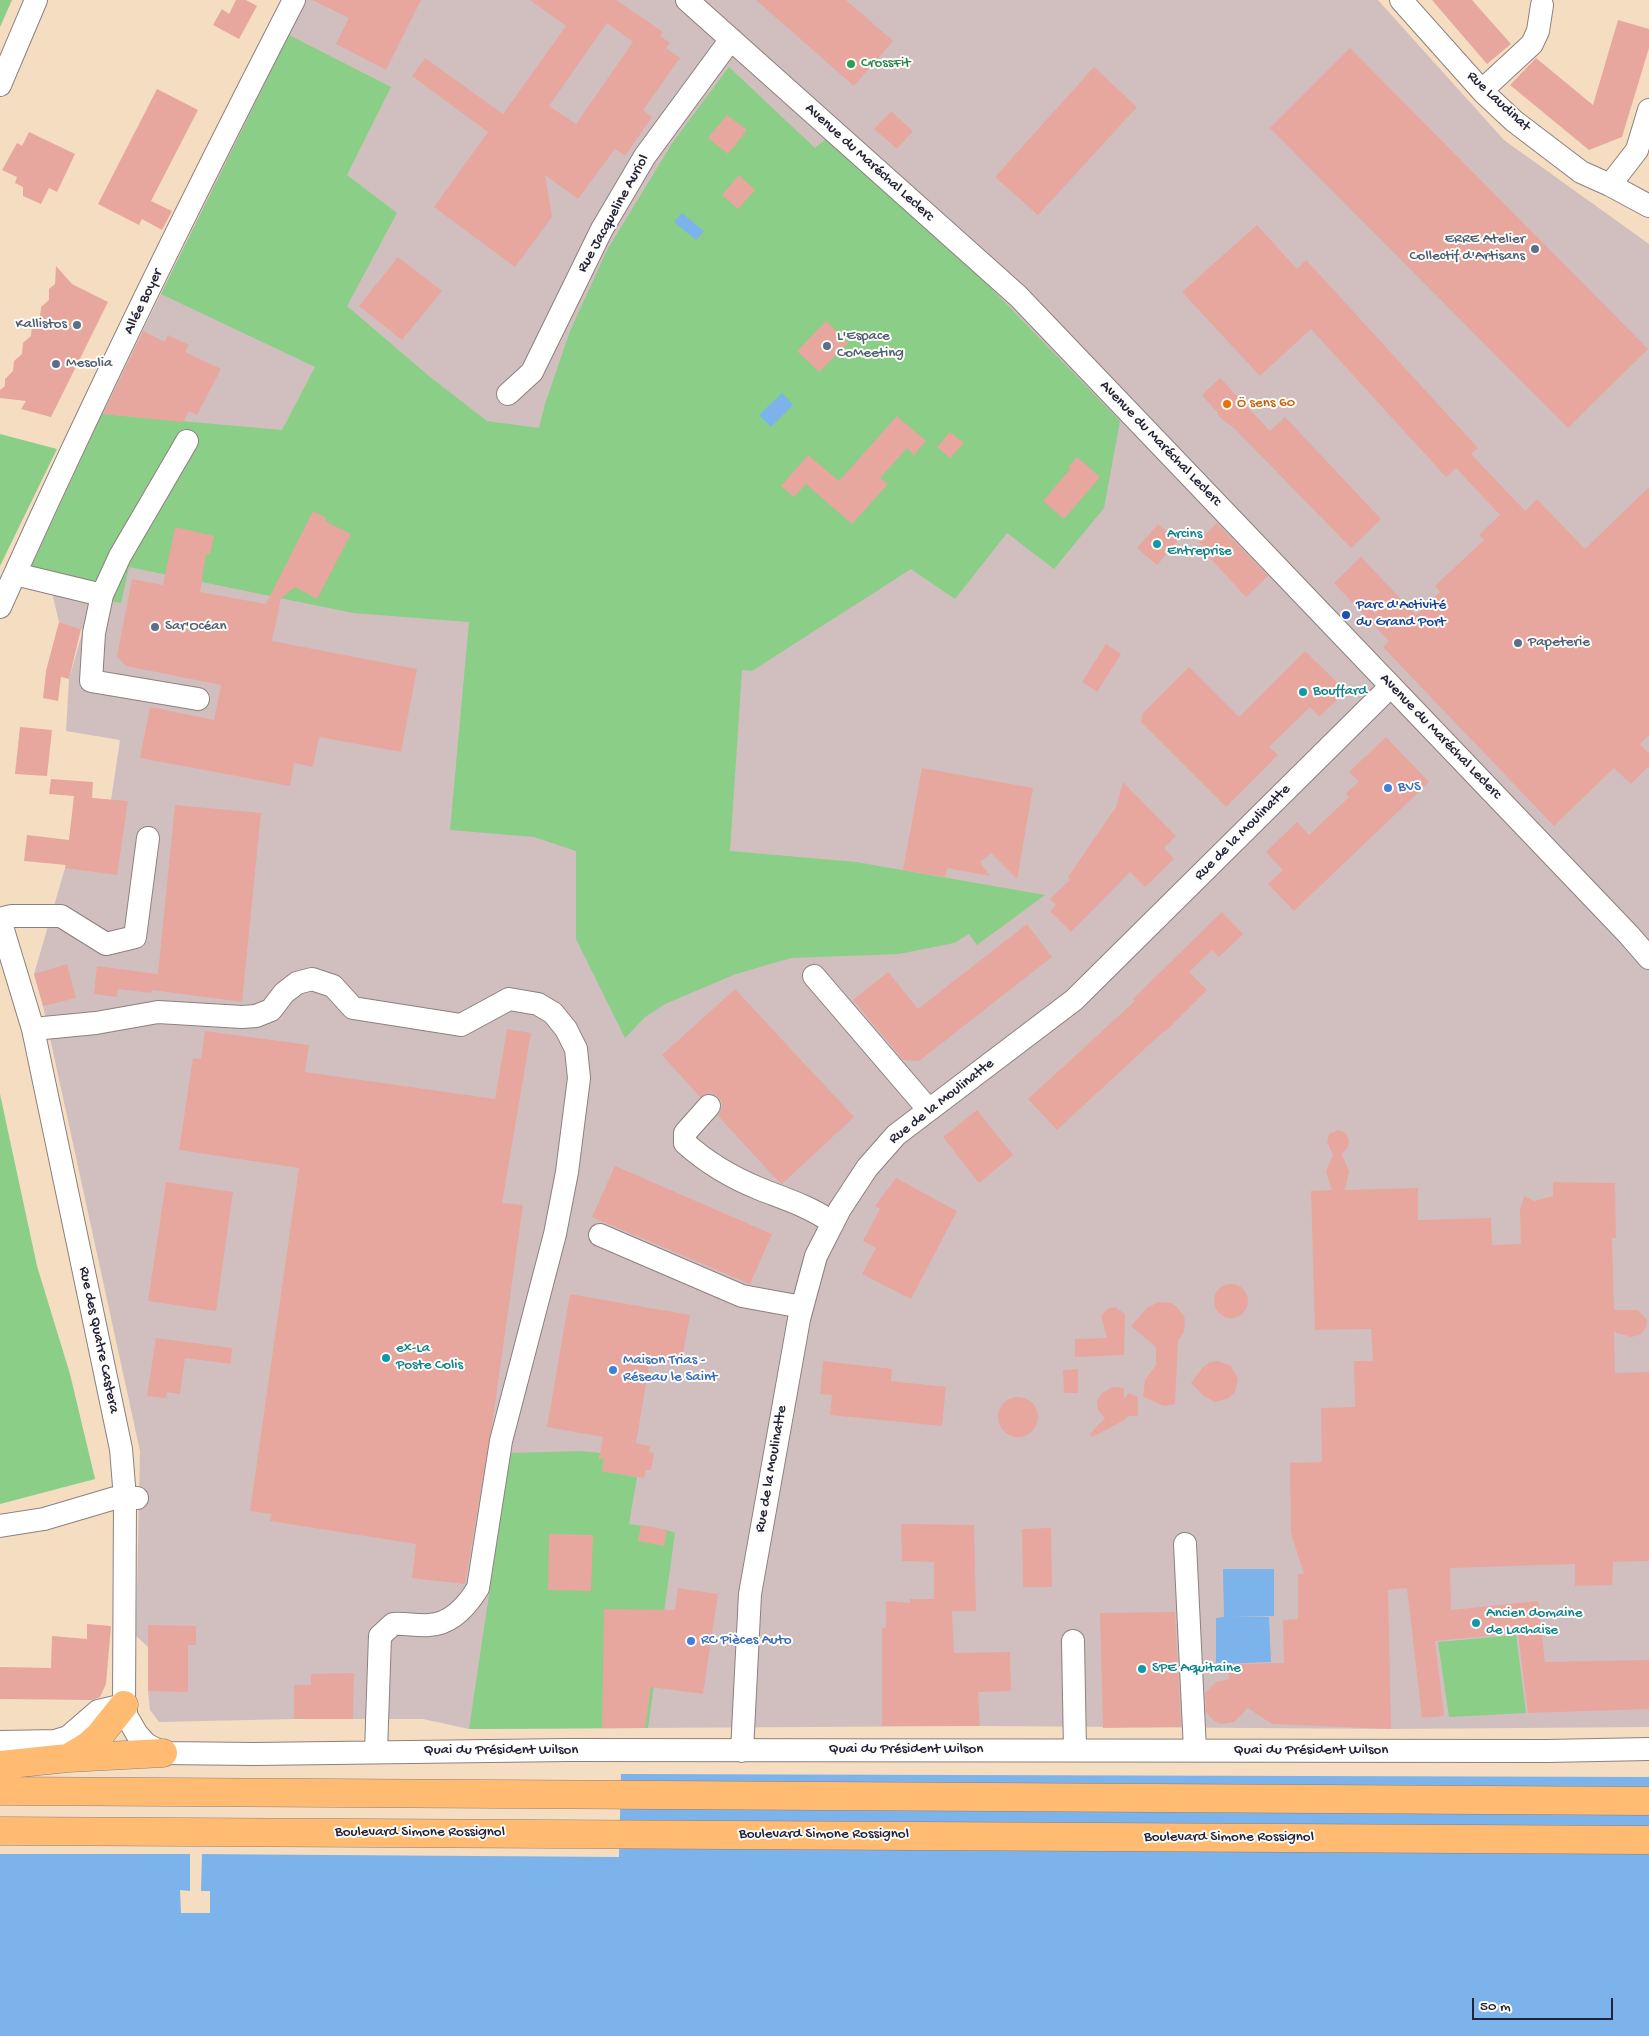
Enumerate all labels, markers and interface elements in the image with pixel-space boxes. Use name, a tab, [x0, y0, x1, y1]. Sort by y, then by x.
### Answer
place label: CrossFit	[861, 55, 910, 73]
marker: CrossFit	[845, 58, 857, 70]
street label: Rue Laudinat	[1462, 68, 1534, 136]
street label: Avenue du Maréchal Leclerc	[801, 100, 937, 226]
street label: Rue Jacqueline Auriol	[574, 152, 654, 276]
place label: ERRE Atelier Collectif d'Artisans	[1409, 231, 1525, 266]
marker: ERRE Atelier Collectif d'Artisans	[1529, 243, 1541, 255]
street label: Allée Boyer	[120, 266, 168, 338]
place label: Kallistos	[16, 316, 67, 334]
marker: Kallistos	[71, 319, 83, 331]
place label: L'Espace CoMeeting	[837, 328, 904, 363]
marker: L'Espace CoMeeting	[821, 340, 833, 352]
place label: Mesolia	[66, 355, 112, 373]
marker: Mesolia	[50, 358, 62, 370]
street label: Avenue du Maréchal Leclerc	[1095, 377, 1225, 511]
place label: Ö sens 60	[1237, 395, 1295, 413]
marker: Ö sens 60	[1221, 398, 1233, 410]
place label: Arcins Entreprise	[1167, 526, 1232, 561]
marker: Arcins Entreprise	[1151, 538, 1163, 550]
place label: Parc d'Activité du Grand Port	[1356, 597, 1446, 632]
marker: Parc d'Activité du Grand Port	[1340, 609, 1352, 621]
place label: Sar'Océan	[165, 618, 227, 636]
marker: Sar'Océan	[149, 621, 161, 633]
place label: Papeterie	[1528, 634, 1590, 652]
marker: Papeterie	[1512, 637, 1524, 649]
street label: Avenue du Maréchal Leclerc	[1375, 670, 1505, 804]
place label: Bouffard	[1313, 683, 1367, 701]
marker: Bouffard	[1297, 686, 1309, 698]
place label: BVS	[1398, 779, 1421, 797]
street label: Rue de la Moulinatte	[1191, 781, 1295, 885]
marker: BVS	[1382, 782, 1394, 794]
street label: Rue de la Moulinatte	[886, 1055, 998, 1149]
street label: Rue des Quatre Castera	[74, 1265, 122, 1415]
place label: ex-La Poste Colis	[396, 1340, 463, 1375]
marker: ex-La Poste Colis	[380, 1352, 392, 1364]
place label: Maison Trias - Réseau le Saint	[623, 1352, 717, 1387]
marker: Maison Trias - Réseau le Saint	[607, 1364, 619, 1376]
street label: Rue de la Moulinatte	[752, 1404, 792, 1534]
place label: Ancien domaine de Lachaise	[1486, 1605, 1582, 1640]
marker: Ancien domaine de Lachaise	[1470, 1617, 1482, 1629]
place label: RC Pièces Auto	[701, 1632, 792, 1650]
marker: RC Pièces Auto	[685, 1635, 697, 1647]
place label: SPE Aquitaine	[1152, 1660, 1241, 1678]
marker: SPE Aquitaine	[1136, 1663, 1148, 1675]
street label: Quai du Président Wilson	[829, 1741, 983, 1759]
street label: Quai du Président Wilson	[424, 1742, 578, 1760]
street label: Quai du Président Wilson	[1234, 1742, 1388, 1760]
street label: Boulevard Simone Rossignol	[335, 1824, 505, 1842]
street label: Boulevard Simone Rossignol	[739, 1826, 909, 1844]
street label: Boulevard Simone Rossignol	[1144, 1829, 1314, 1847]
scale bar	[1474, 1988, 1615, 2020]
text: 50 m	[1480, 1998, 1511, 2016]

